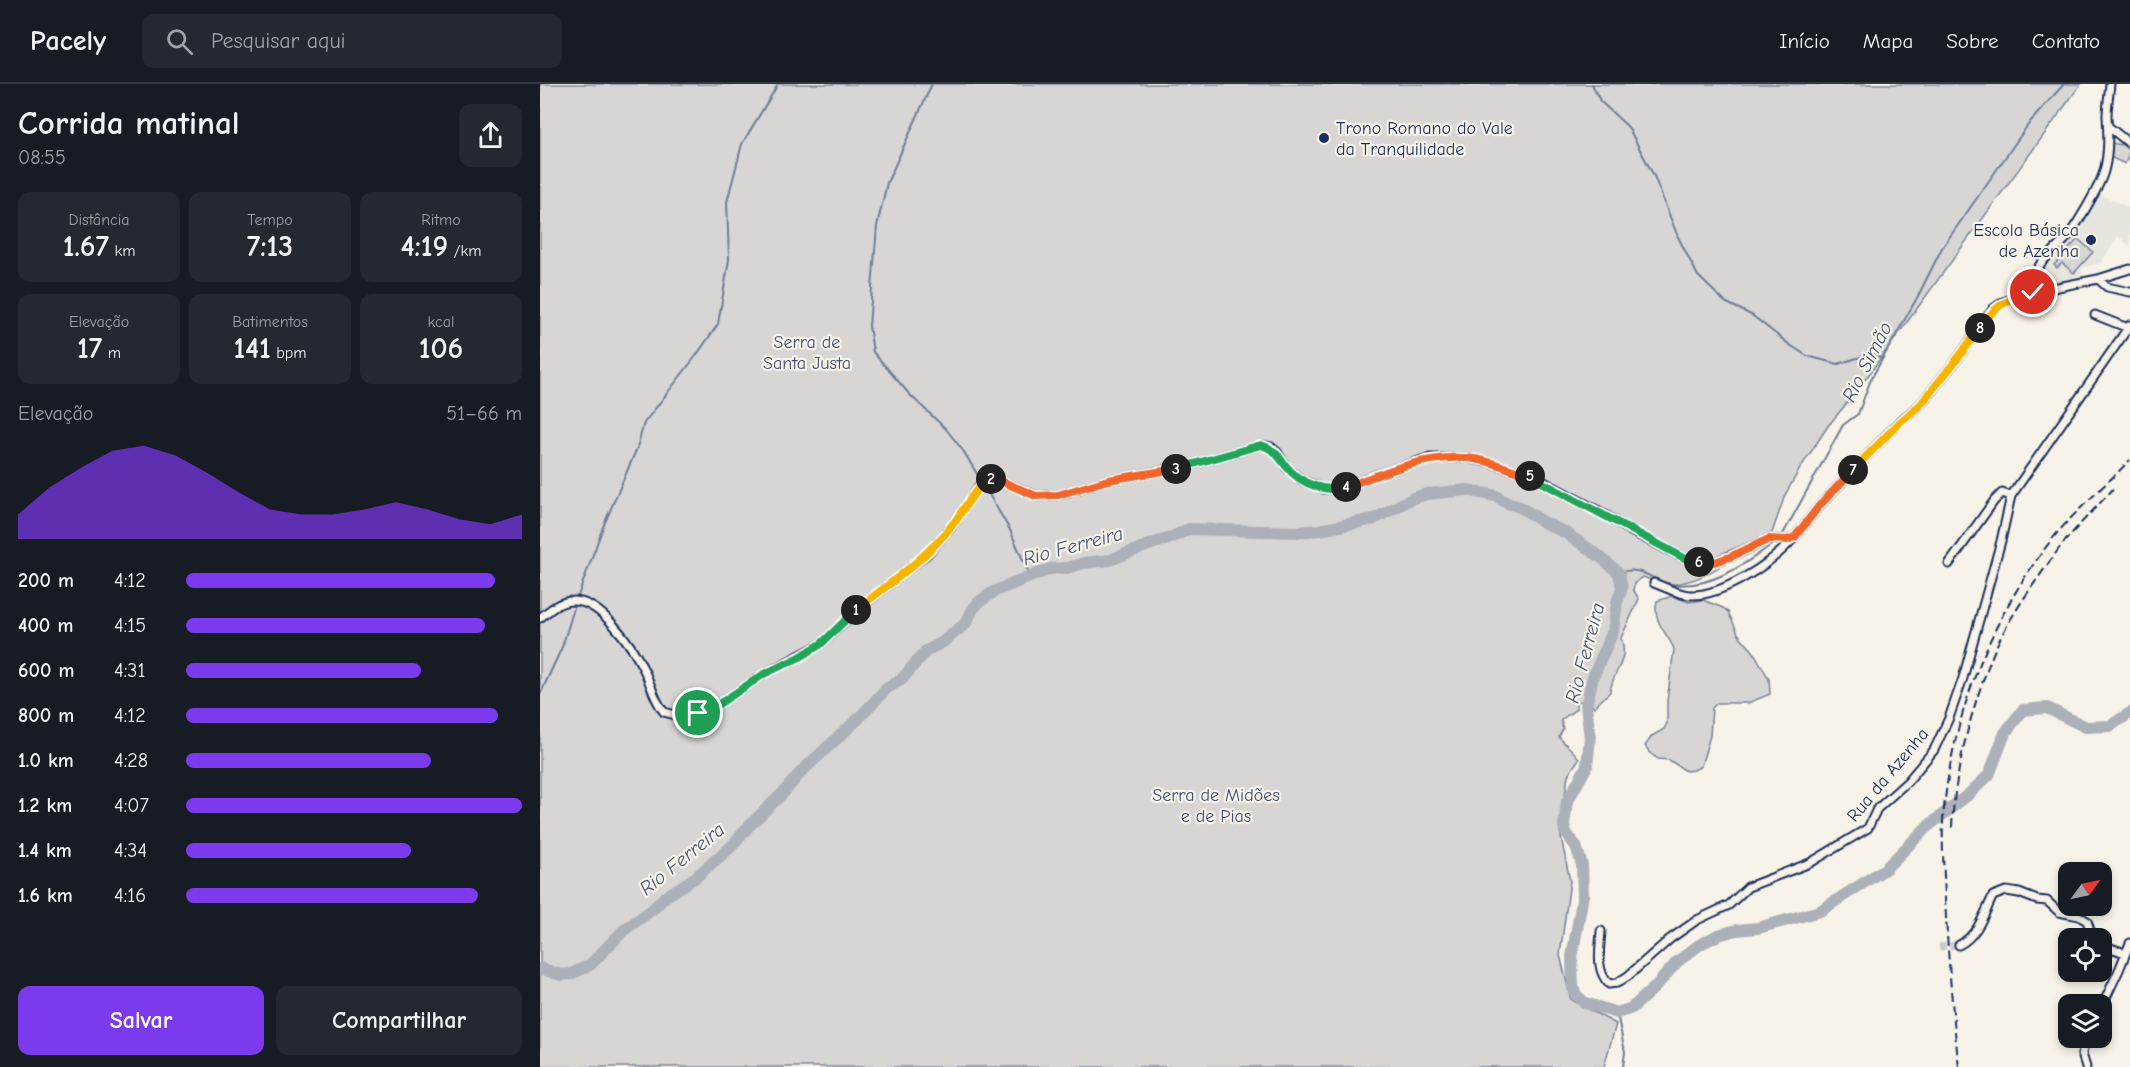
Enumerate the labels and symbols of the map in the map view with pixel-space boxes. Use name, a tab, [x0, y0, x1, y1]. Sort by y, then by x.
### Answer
place label: Trono Romano do Vale da Tranquilidade	[1336, 118, 1513, 160]
marker: Trono Romano do Vale da Tranquilidade	[1317, 131, 1331, 145]
place label: Escola Básica de Azenha	[1973, 220, 2079, 262]
marker: Escola Básica de Azenha	[2084, 233, 2098, 247]
pin	[2007, 266, 2058, 317]
pin: 8	[1965, 313, 1995, 343]
water label: Rio Simão	[1837, 318, 1897, 406]
park label: Serra de Santa Justa	[763, 332, 851, 374]
pin: 3	[1161, 454, 1191, 484]
pin: 7	[1838, 455, 1868, 485]
pin: 5	[1515, 461, 1545, 491]
pin: 2	[976, 464, 1006, 494]
pin: 4	[1331, 472, 1361, 502]
water label: Rio Ferreira	[1020, 522, 1126, 570]
pin: 6	[1684, 547, 1714, 577]
pin: 1	[841, 595, 871, 625]
water label: Rio Ferreira	[1561, 600, 1609, 706]
pin	[672, 687, 723, 738]
street label: Rua da Azenha	[1843, 724, 1933, 826]
park label: Serra de Midões e de Pias	[1152, 785, 1280, 827]
water label: Rio Ferreira	[635, 818, 729, 900]
north arrow	[2058, 862, 2112, 916]

